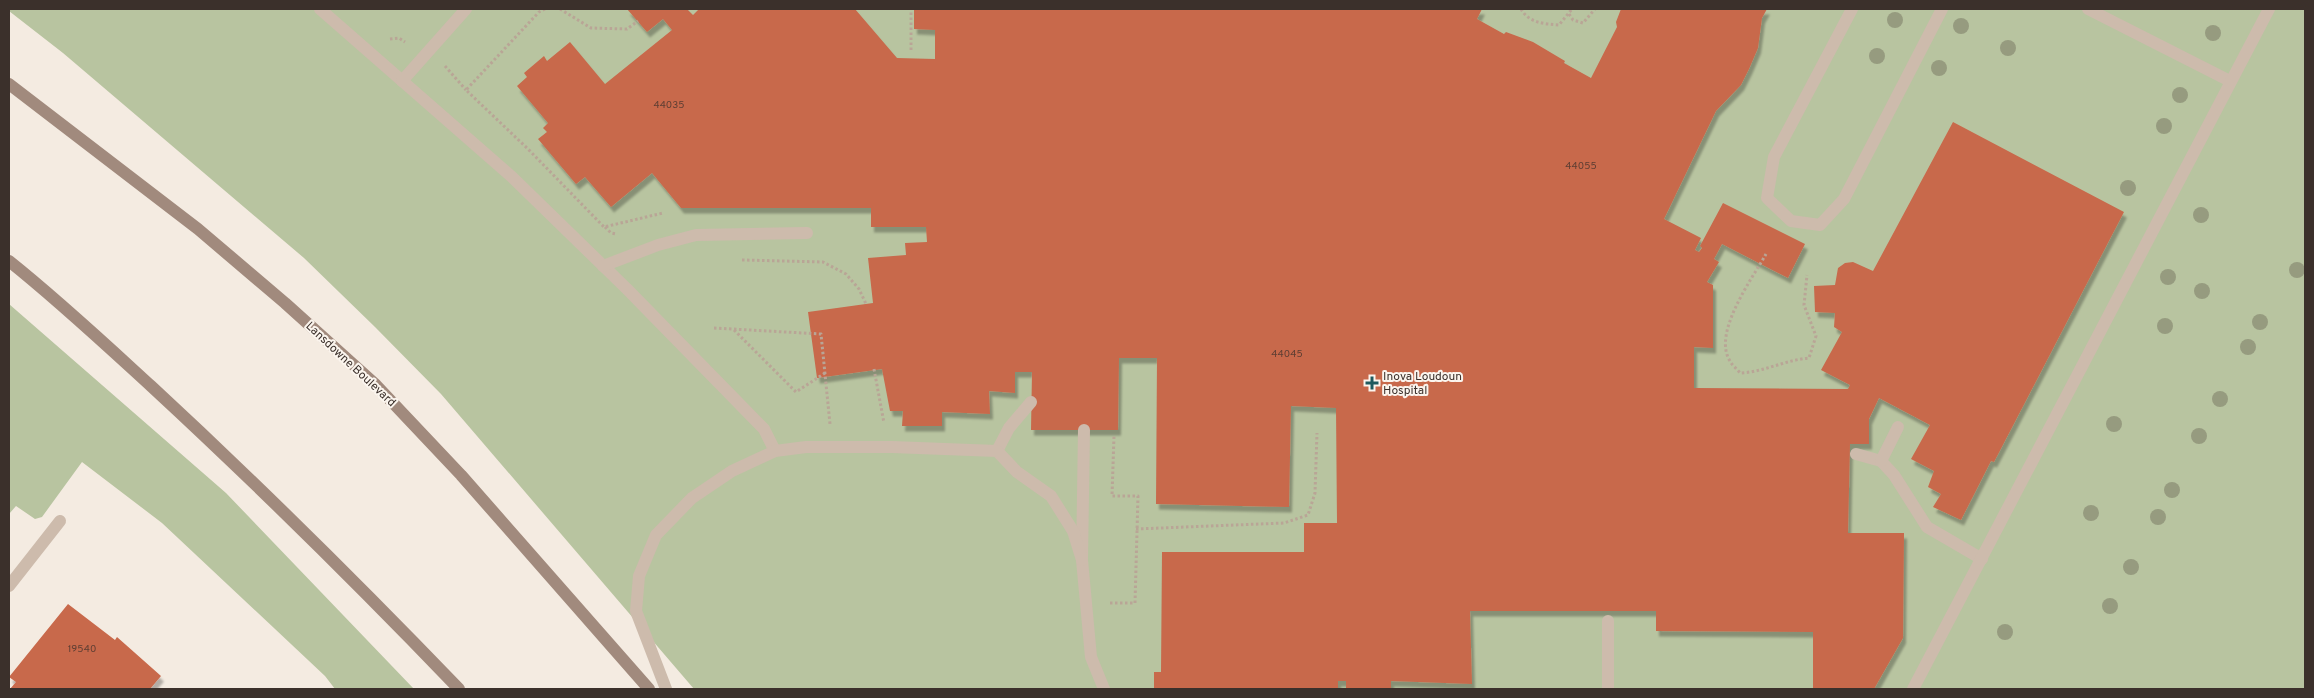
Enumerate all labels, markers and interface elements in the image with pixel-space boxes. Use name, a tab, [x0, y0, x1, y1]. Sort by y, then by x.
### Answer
house number: 44035	[653, 99, 685, 112]
house number: 44055	[1565, 160, 1597, 173]
street label: Lansdowne Boulevard	[302, 319, 399, 411]
house number: 44045	[1271, 348, 1303, 361]
place label: Inova Loudoun Hospital	[1383, 369, 1462, 399]
marker: Inova Loudoun Hospital	[1365, 376, 1379, 390]
house number: 19540	[68, 643, 96, 656]

